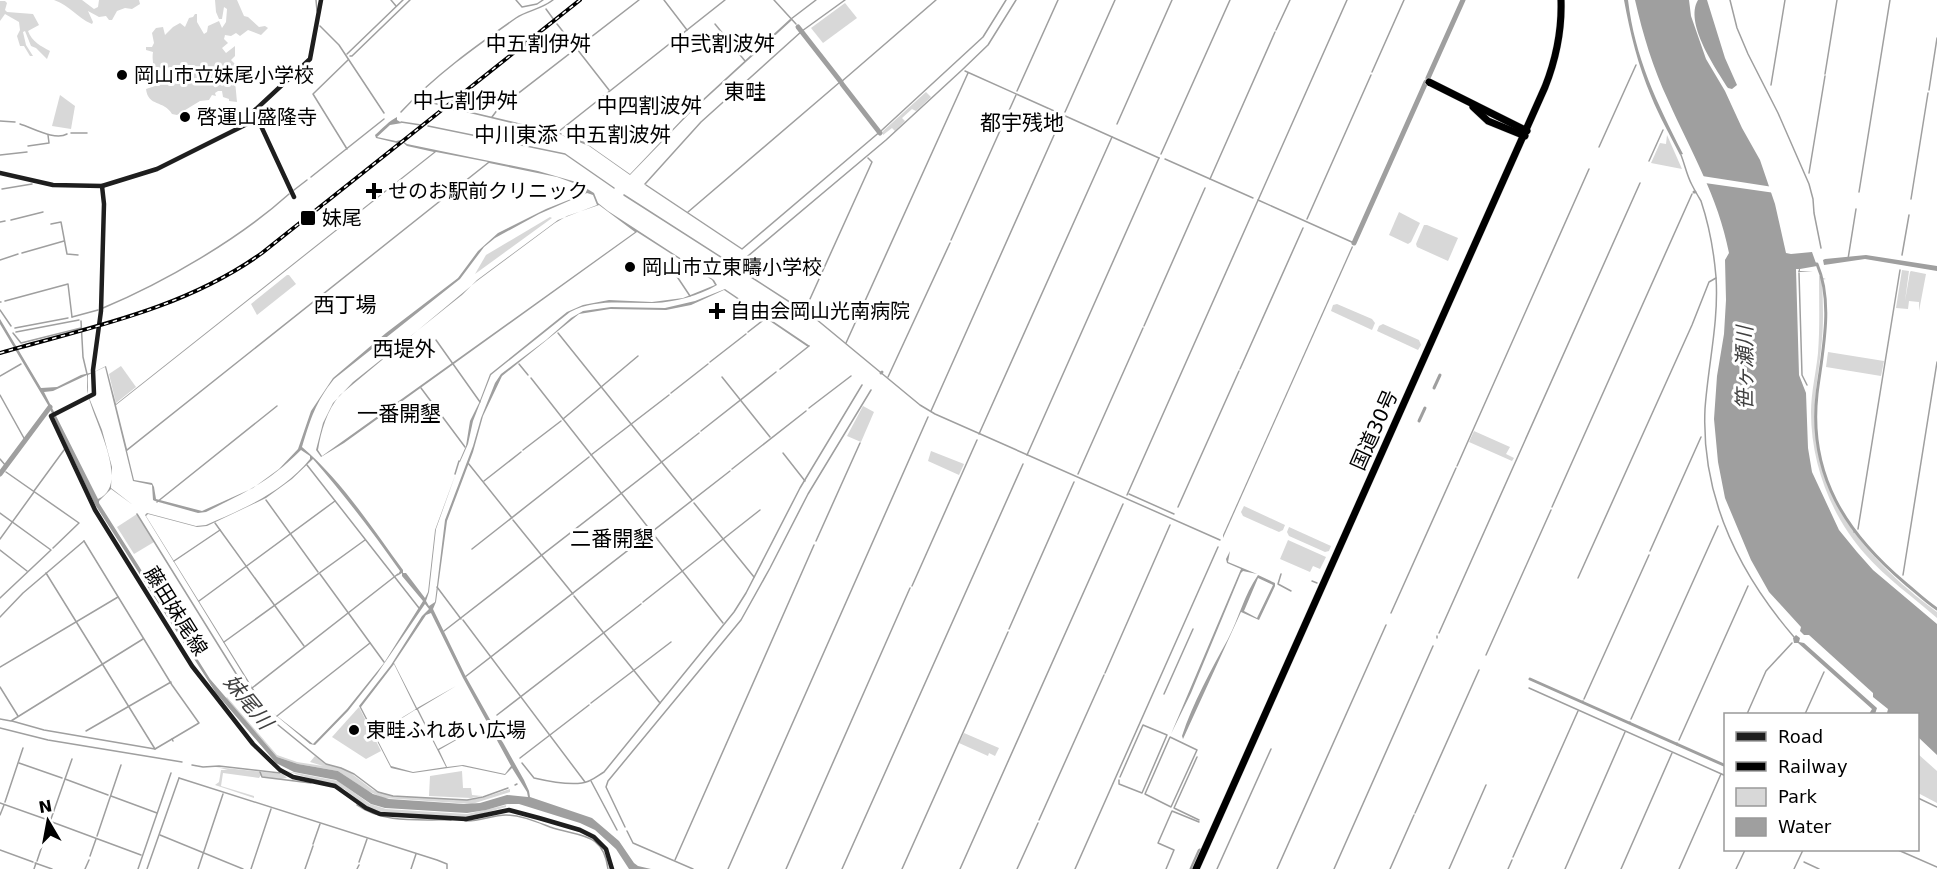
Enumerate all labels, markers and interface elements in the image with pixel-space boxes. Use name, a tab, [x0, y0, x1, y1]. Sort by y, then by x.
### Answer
district label: 中五割伊舛	[486, 32, 591, 56]
district label: 中弐割波舛	[670, 32, 775, 56]
place label: 岡山市立妹尾小学校	[134, 63, 314, 87]
marker: 岡山市立妹尾小学校	[115, 68, 129, 82]
district label: 東畦	[724, 80, 766, 104]
district label: 中七割伊舛	[413, 89, 518, 113]
district label: 中四割波舛	[597, 94, 702, 118]
place label: 啓運山盛隆寺	[197, 105, 317, 129]
marker: 啓運山盛隆寺	[178, 110, 192, 124]
district label: 都宇残地	[980, 111, 1064, 135]
district label: 中川東添	[474, 123, 558, 147]
district label: 中五割波舛	[566, 123, 671, 147]
place label: せのお駅前クリニック	[388, 179, 588, 203]
marker: せのお駅前クリニック	[365, 182, 383, 200]
place label: 妹尾	[322, 206, 362, 230]
marker: 妹尾	[299, 209, 317, 227]
place label: 岡山市立東疇小学校	[642, 255, 822, 279]
marker: 岡山市立東疇小学校	[623, 260, 637, 274]
district label: 西丁場	[314, 293, 377, 317]
place label: 自由会岡山光南病院	[730, 299, 910, 323]
marker: 自由会岡山光南病院	[708, 302, 726, 320]
water label: 笹ヶ瀬川	[1733, 324, 1757, 410]
district label: 西堤外	[373, 337, 436, 361]
street label: 国道30号	[1346, 386, 1402, 474]
district label: 一番開墾	[357, 402, 441, 426]
district label: 二番開墾	[570, 527, 654, 551]
street label: 藤田妹尾線	[139, 562, 213, 660]
water label: 妹尾川	[219, 670, 278, 736]
legend	[1724, 713, 1919, 851]
place label: 東畦ふれあい広場	[366, 718, 526, 742]
marker: 東畦ふれあい広場	[347, 723, 361, 737]
text: Road	[1778, 726, 1823, 747]
text: Railway	[1778, 756, 1848, 777]
text: Park	[1778, 786, 1817, 807]
north arrow	[18, 791, 78, 851]
text: N	[37, 796, 54, 817]
text: Water	[1778, 816, 1832, 837]

